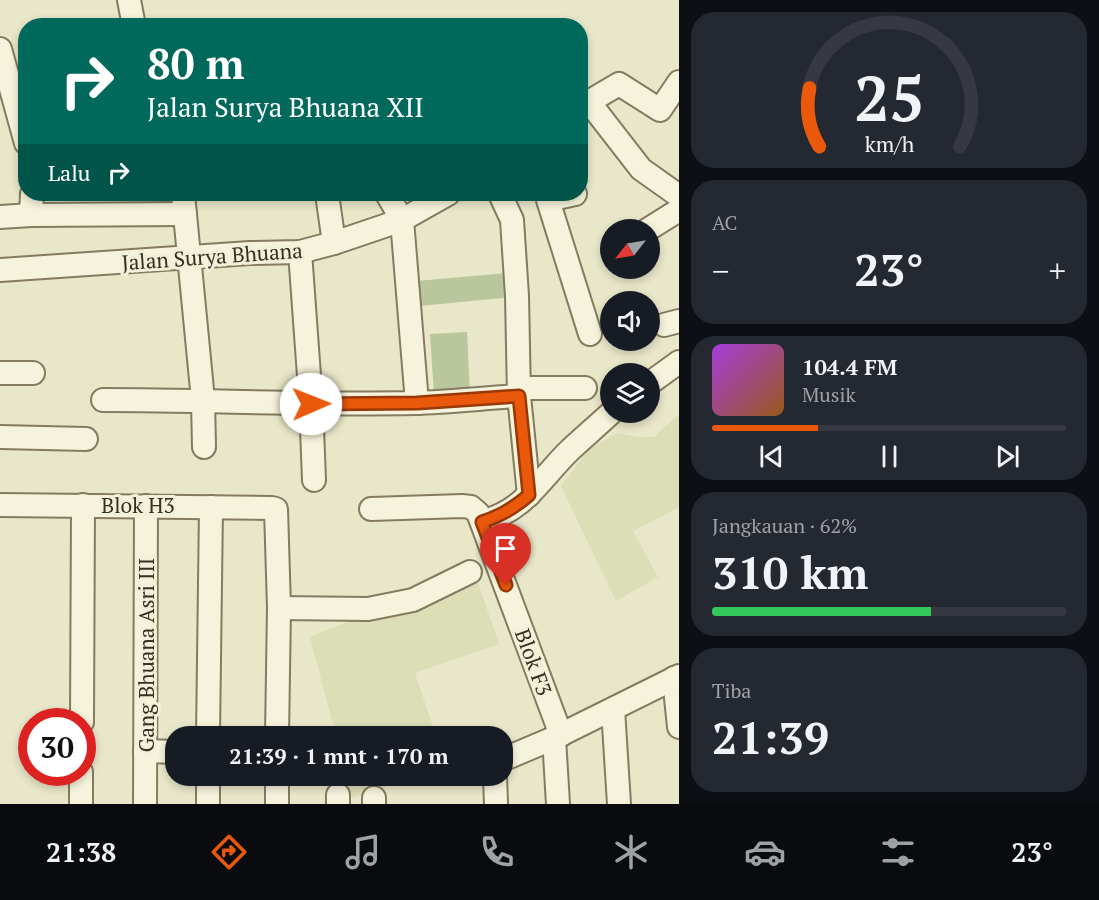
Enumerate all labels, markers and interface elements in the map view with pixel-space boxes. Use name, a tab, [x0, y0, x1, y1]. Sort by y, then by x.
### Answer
text: 80 m	[147, 35, 245, 91]
icon: right	[48, 42, 126, 120]
text: 25	[854, 56, 924, 139]
text: Jalan Surya Bhuana XII	[147, 89, 424, 125]
text: km/h	[864, 130, 914, 158]
icon: right	[102, 156, 135, 189]
text: Lalu	[48, 158, 90, 187]
text: AC	[712, 209, 737, 236]
north arrow	[600, 219, 660, 279]
map controls	[600, 219, 660, 423]
street label: Jalan Surya Bhuana	[121, 236, 304, 276]
text: 23°	[854, 239, 924, 299]
text: −	[712, 249, 730, 292]
text: +	[1048, 249, 1066, 292]
button: sound	[600, 291, 660, 351]
text: 104.4 FM	[802, 352, 897, 381]
button: layers	[600, 363, 660, 423]
position arrow	[279, 372, 343, 436]
text: Musik	[802, 381, 856, 408]
icon: previous	[755, 440, 788, 473]
icon: pause	[873, 440, 906, 473]
icon: next	[991, 440, 1024, 473]
street label: Blok H3	[101, 491, 175, 519]
text: Jangkauan · 62%	[712, 512, 857, 539]
pin	[480, 523, 531, 585]
icon: arrive	[489, 532, 522, 565]
text: 310 km	[712, 542, 868, 602]
street label: Gang Bhuana Asri III	[132, 558, 160, 752]
street label: Blok F3	[509, 625, 559, 699]
text: Tiba	[712, 677, 751, 704]
text: 21:39	[712, 707, 829, 767]
speed limit sign: 30	[18, 708, 96, 786]
text: 21:39 · 1 mnt · 170 m	[229, 741, 449, 770]
icon: directions	[208, 831, 250, 873]
icon: music	[342, 831, 384, 873]
icon: phone	[476, 831, 518, 873]
icon: climate	[610, 831, 652, 873]
icon: car	[744, 831, 786, 873]
icon: filters	[877, 831, 919, 873]
text: 21:38	[46, 834, 116, 870]
text: 23°	[1011, 834, 1053, 870]

